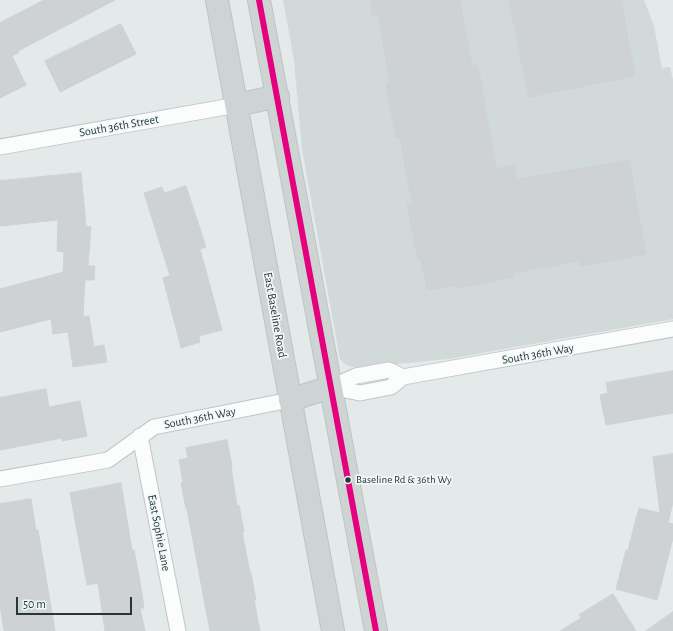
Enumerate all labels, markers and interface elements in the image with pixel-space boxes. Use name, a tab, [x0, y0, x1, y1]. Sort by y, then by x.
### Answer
street label: South 36th Street	[78, 112, 160, 140]
street label: East Baseline Road	[260, 271, 290, 359]
street label: South 36th Way	[501, 341, 575, 367]
street label: South 36th Way	[163, 404, 237, 432]
place label: Baseline Rd & 36th Wy	[356, 473, 452, 487]
marker: Baseline Rd & 36th Wy	[343, 475, 353, 485]
street label: East Sophie Lane	[145, 494, 173, 572]
scale bar	[18, 589, 134, 615]
text: 50 m	[23, 598, 46, 610]

